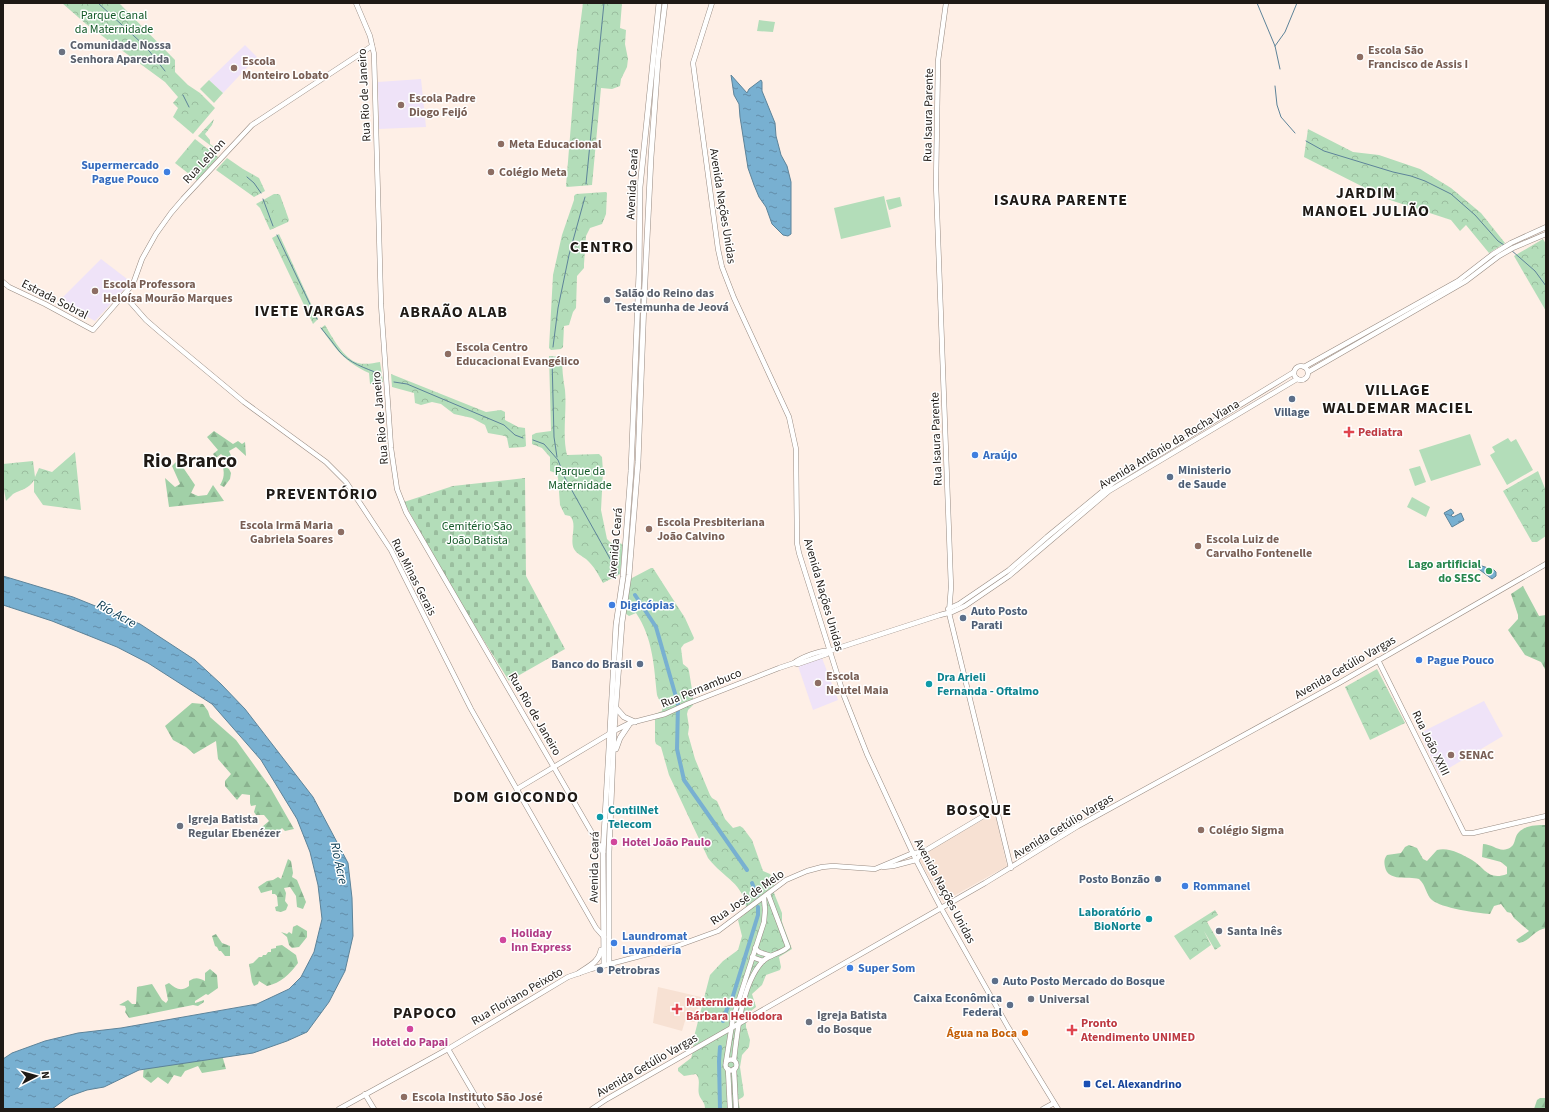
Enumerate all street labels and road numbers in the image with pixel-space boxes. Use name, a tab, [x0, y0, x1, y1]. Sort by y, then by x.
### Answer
street label: Rua Rio de Janeiro	[354, 48, 375, 142]
street label: Rua Isaura Parente	[919, 68, 938, 162]
street label: Rua Leblon	[179, 135, 230, 188]
street label: Avenida Nações Unidas	[705, 147, 740, 265]
street label: Avenida Ceará	[622, 148, 643, 220]
street label: Estrada Sobral	[19, 275, 91, 324]
street label: Rua Rio de Janeiro	[368, 371, 393, 465]
street label: Rua Isaura Parente	[926, 392, 947, 486]
street label: Avenida Antônio da Rocha Viana	[1096, 396, 1243, 493]
street label: Avenida Ceará	[604, 507, 627, 579]
street label: Rua Minas Gerais	[387, 536, 440, 619]
street label: Avenida Nações Unidas	[799, 537, 848, 653]
street label: Avenida Getúlio Vargas	[1292, 632, 1399, 703]
street label: Rua Pernambuco	[658, 664, 744, 712]
street label: Rua Rio de Janeiro	[504, 670, 565, 759]
street label: Rua João XXIII	[1407, 708, 1454, 779]
street label: Avenida Getúlio Vargas	[1010, 790, 1117, 863]
street label: Avenida Ceará	[585, 831, 604, 903]
street label: Avenida Nações Unidas	[910, 836, 979, 947]
street label: Rua José de Melo	[707, 866, 788, 929]
street label: Rua Floriano Peixoto	[468, 963, 566, 1030]
street label: Avenida Getúlio Vargas	[594, 1030, 701, 1101]

